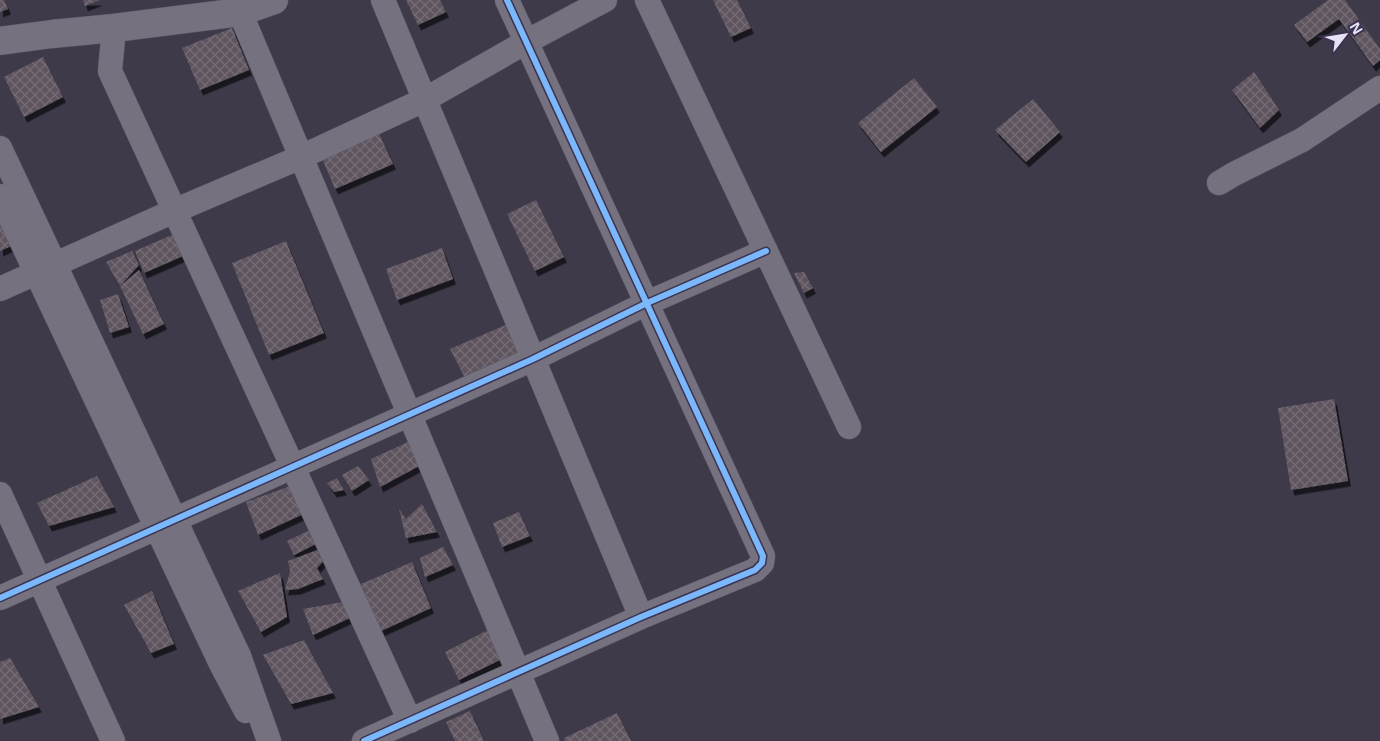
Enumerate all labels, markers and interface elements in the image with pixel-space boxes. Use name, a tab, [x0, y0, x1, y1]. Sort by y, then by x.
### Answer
north arrow	[1320, 10, 1370, 60]
text: N	[1345, 18, 1368, 38]

